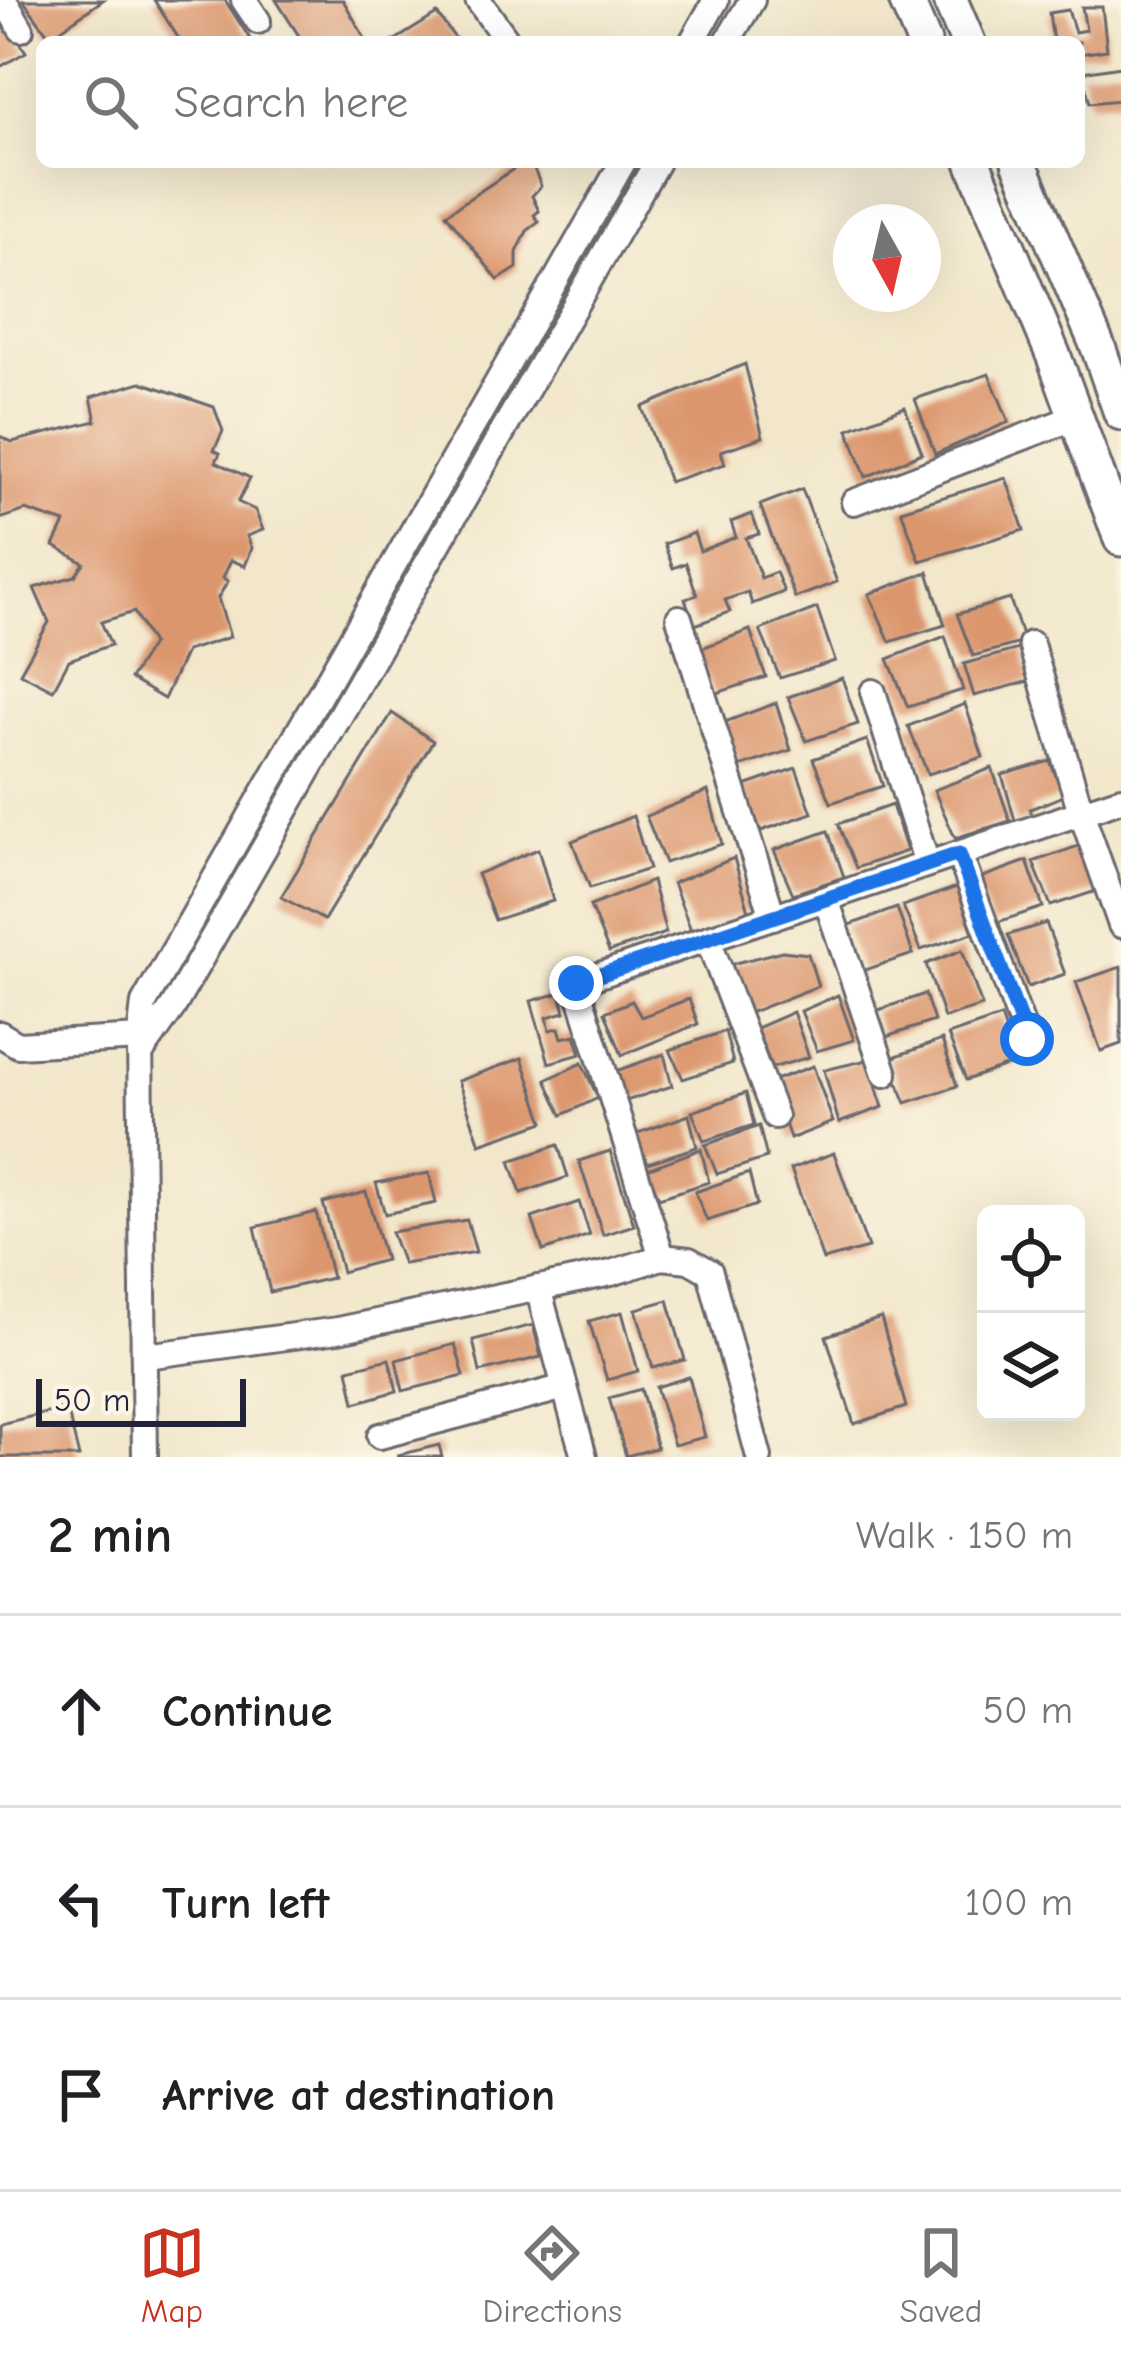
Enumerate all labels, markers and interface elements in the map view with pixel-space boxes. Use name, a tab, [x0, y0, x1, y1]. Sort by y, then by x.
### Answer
search box	[36, 36, 1085, 168]
icon: search	[78, 69, 144, 135]
text: Search here	[174, 76, 408, 128]
north arrow	[833, 204, 941, 312]
route end	[549, 956, 603, 1010]
route start	[1000, 1012, 1054, 1066]
map controls	[977, 1205, 1085, 1421]
button: locate	[977, 1205, 1085, 1313]
button: layers	[977, 1313, 1085, 1421]
scale bar	[36, 1373, 246, 1426]
text: 50 m	[54, 1381, 130, 1419]
text: 2 min	[48, 1506, 172, 1565]
text: Walk · 150 m	[856, 1513, 1073, 1558]
icon: ahead	[48, 1678, 114, 1744]
text: Continue	[162, 1685, 332, 1737]
text: 50 m	[983, 1688, 1073, 1733]
icon: left	[48, 1870, 114, 1936]
text: Turn left	[162, 1877, 329, 1929]
text: 100 m	[965, 1880, 1073, 1925]
icon: arrive	[48, 2062, 114, 2128]
text: Arrive at destination	[162, 2069, 555, 2121]
tab: Map	[139, 2220, 205, 2330]
tab: Directions	[483, 2220, 622, 2330]
tab: Saved	[900, 2220, 982, 2330]

